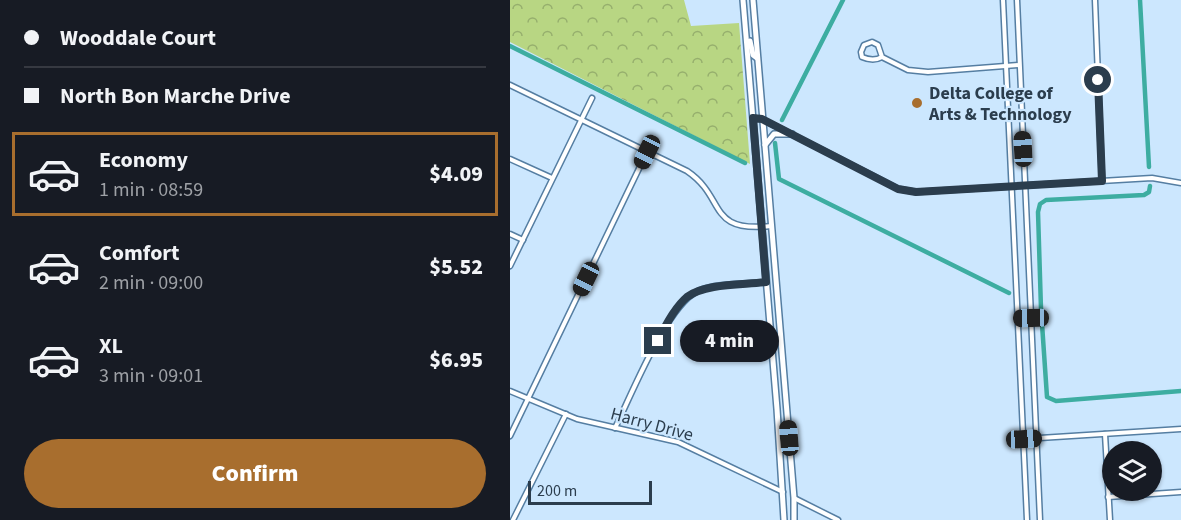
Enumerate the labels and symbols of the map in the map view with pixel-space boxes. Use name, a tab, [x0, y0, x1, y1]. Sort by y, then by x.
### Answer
route start	[1084, 66, 1111, 93]
place label: Delta College of Arts & Technology	[928, 81, 1072, 127]
marker: Delta College of Arts & Technology	[910, 96, 924, 110]
car	[1013, 131, 1033, 167]
car	[631, 132, 663, 172]
car	[570, 259, 602, 299]
car	[1013, 309, 1049, 327]
callout: 4 min	[679, 320, 778, 362]
route end	[644, 327, 671, 354]
street label: Harry Drive	[608, 401, 696, 448]
car	[778, 419, 800, 457]
car	[1006, 429, 1042, 449]
scale bar	[528, 478, 652, 506]

